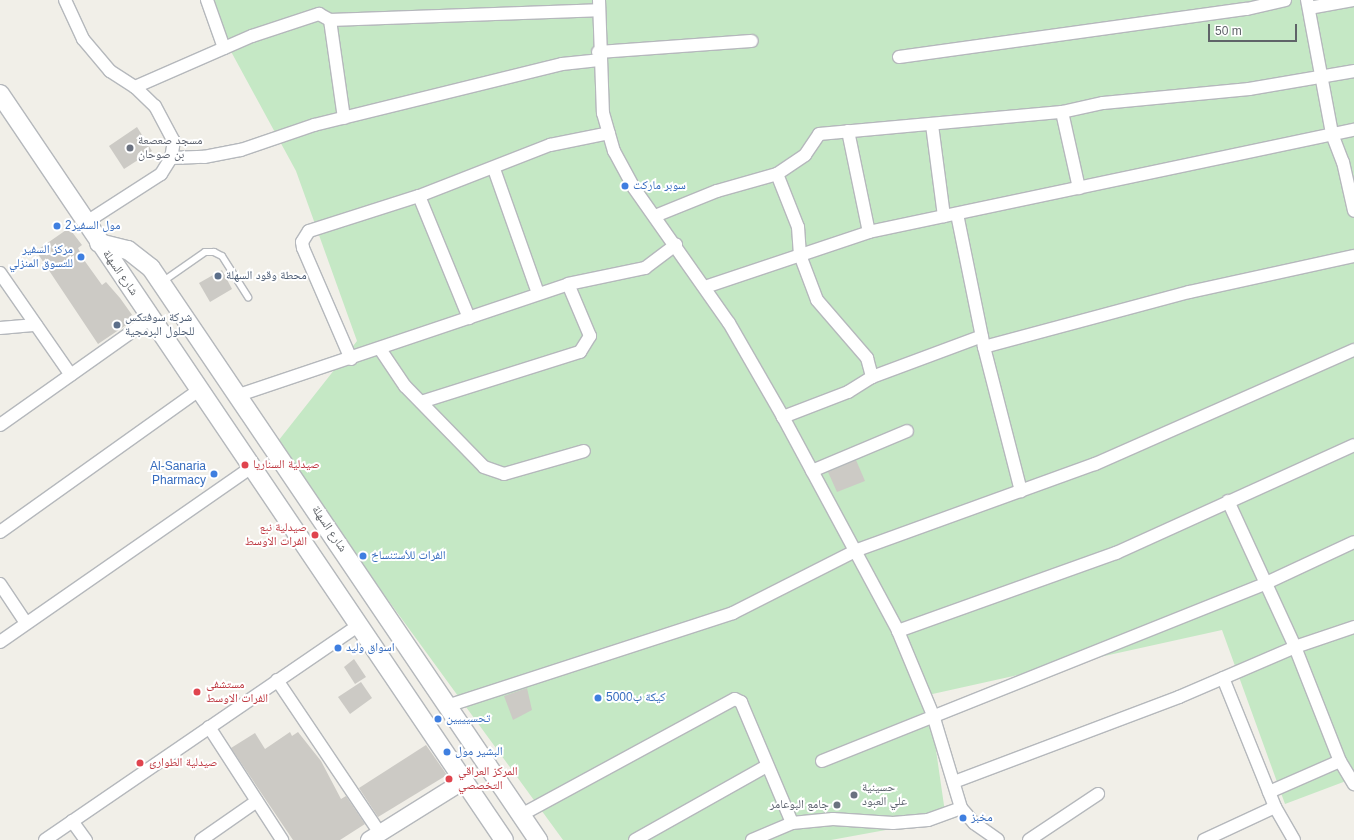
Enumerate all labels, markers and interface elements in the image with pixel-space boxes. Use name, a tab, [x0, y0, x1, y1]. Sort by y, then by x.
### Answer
scale bar	[1210, 16, 1299, 42]
text: 50 m	[1215, 24, 1242, 38]
place label: مسجد صعصعة بن صوحان	[138, 134, 203, 162]
marker: مسجد صعصعة بن صوحان	[125, 143, 135, 153]
place label: سوبر ماركت	[633, 179, 686, 193]
marker: سوبر ماركت	[620, 181, 630, 191]
place label: مول السفير2	[65, 219, 120, 233]
marker: مول السفير2	[52, 221, 62, 231]
place label: مركز السفير للتسوق المنزلي	[9, 243, 73, 271]
street label: شارع السهلة	[99, 247, 141, 299]
marker: مركز السفير للتسوق المنزلي	[76, 252, 86, 262]
place label: محطة وقود السهلة	[226, 269, 307, 283]
marker: محطة وقود السهلة	[213, 271, 223, 281]
place label: شركة سوفتكس للحلول البرمجية	[125, 311, 194, 339]
marker: شركة سوفتكس للحلول البرمجية	[112, 320, 122, 330]
place label: صيدلية السناريا	[253, 458, 320, 472]
place label: Al-Sanaria Pharmacy	[150, 460, 206, 488]
marker: صيدلية السناريا	[240, 460, 250, 470]
marker: Al-Sanaria Pharmacy	[209, 469, 219, 479]
street label: شارع السهلة	[308, 503, 350, 555]
place label: صيدلية نبع الفرات الاوسط	[245, 521, 307, 549]
marker: صيدلية نبع الفرات الاوسط	[310, 530, 320, 540]
place label: الفرات للأستنساخ	[371, 549, 446, 563]
marker: الفرات للأستنساخ	[358, 551, 368, 561]
place label: اسواق وليد	[346, 641, 394, 655]
marker: اسواق وليد	[333, 643, 343, 653]
place label: مستشفى الفرات الاوسط	[206, 678, 268, 706]
marker: مستشفى الفرات الاوسط	[191, 686, 203, 698]
place label: كيكة ب5000	[606, 691, 666, 705]
marker: كيكة ب5000	[593, 693, 603, 703]
place label: تحسيييين	[446, 712, 490, 726]
marker: تحسيييين	[433, 714, 443, 724]
place label: البشير مول	[455, 745, 503, 759]
marker: البشير مول	[442, 747, 452, 757]
place label: صيدلية الطوارئ	[149, 756, 218, 770]
marker: صيدلية الطوارئ	[134, 757, 146, 769]
place label: المركز العراقي التخصصي	[458, 765, 518, 793]
marker: المركز العراقي التخصصي	[443, 773, 455, 785]
place label: حسينية علي العبود	[862, 781, 907, 809]
marker: حسينية علي العبود	[849, 790, 859, 800]
place label: جامع البوعامر	[770, 798, 829, 812]
marker: جامع البوعامر	[832, 800, 842, 810]
place label: مخبز	[971, 811, 993, 825]
marker: مخبز	[958, 813, 968, 823]

